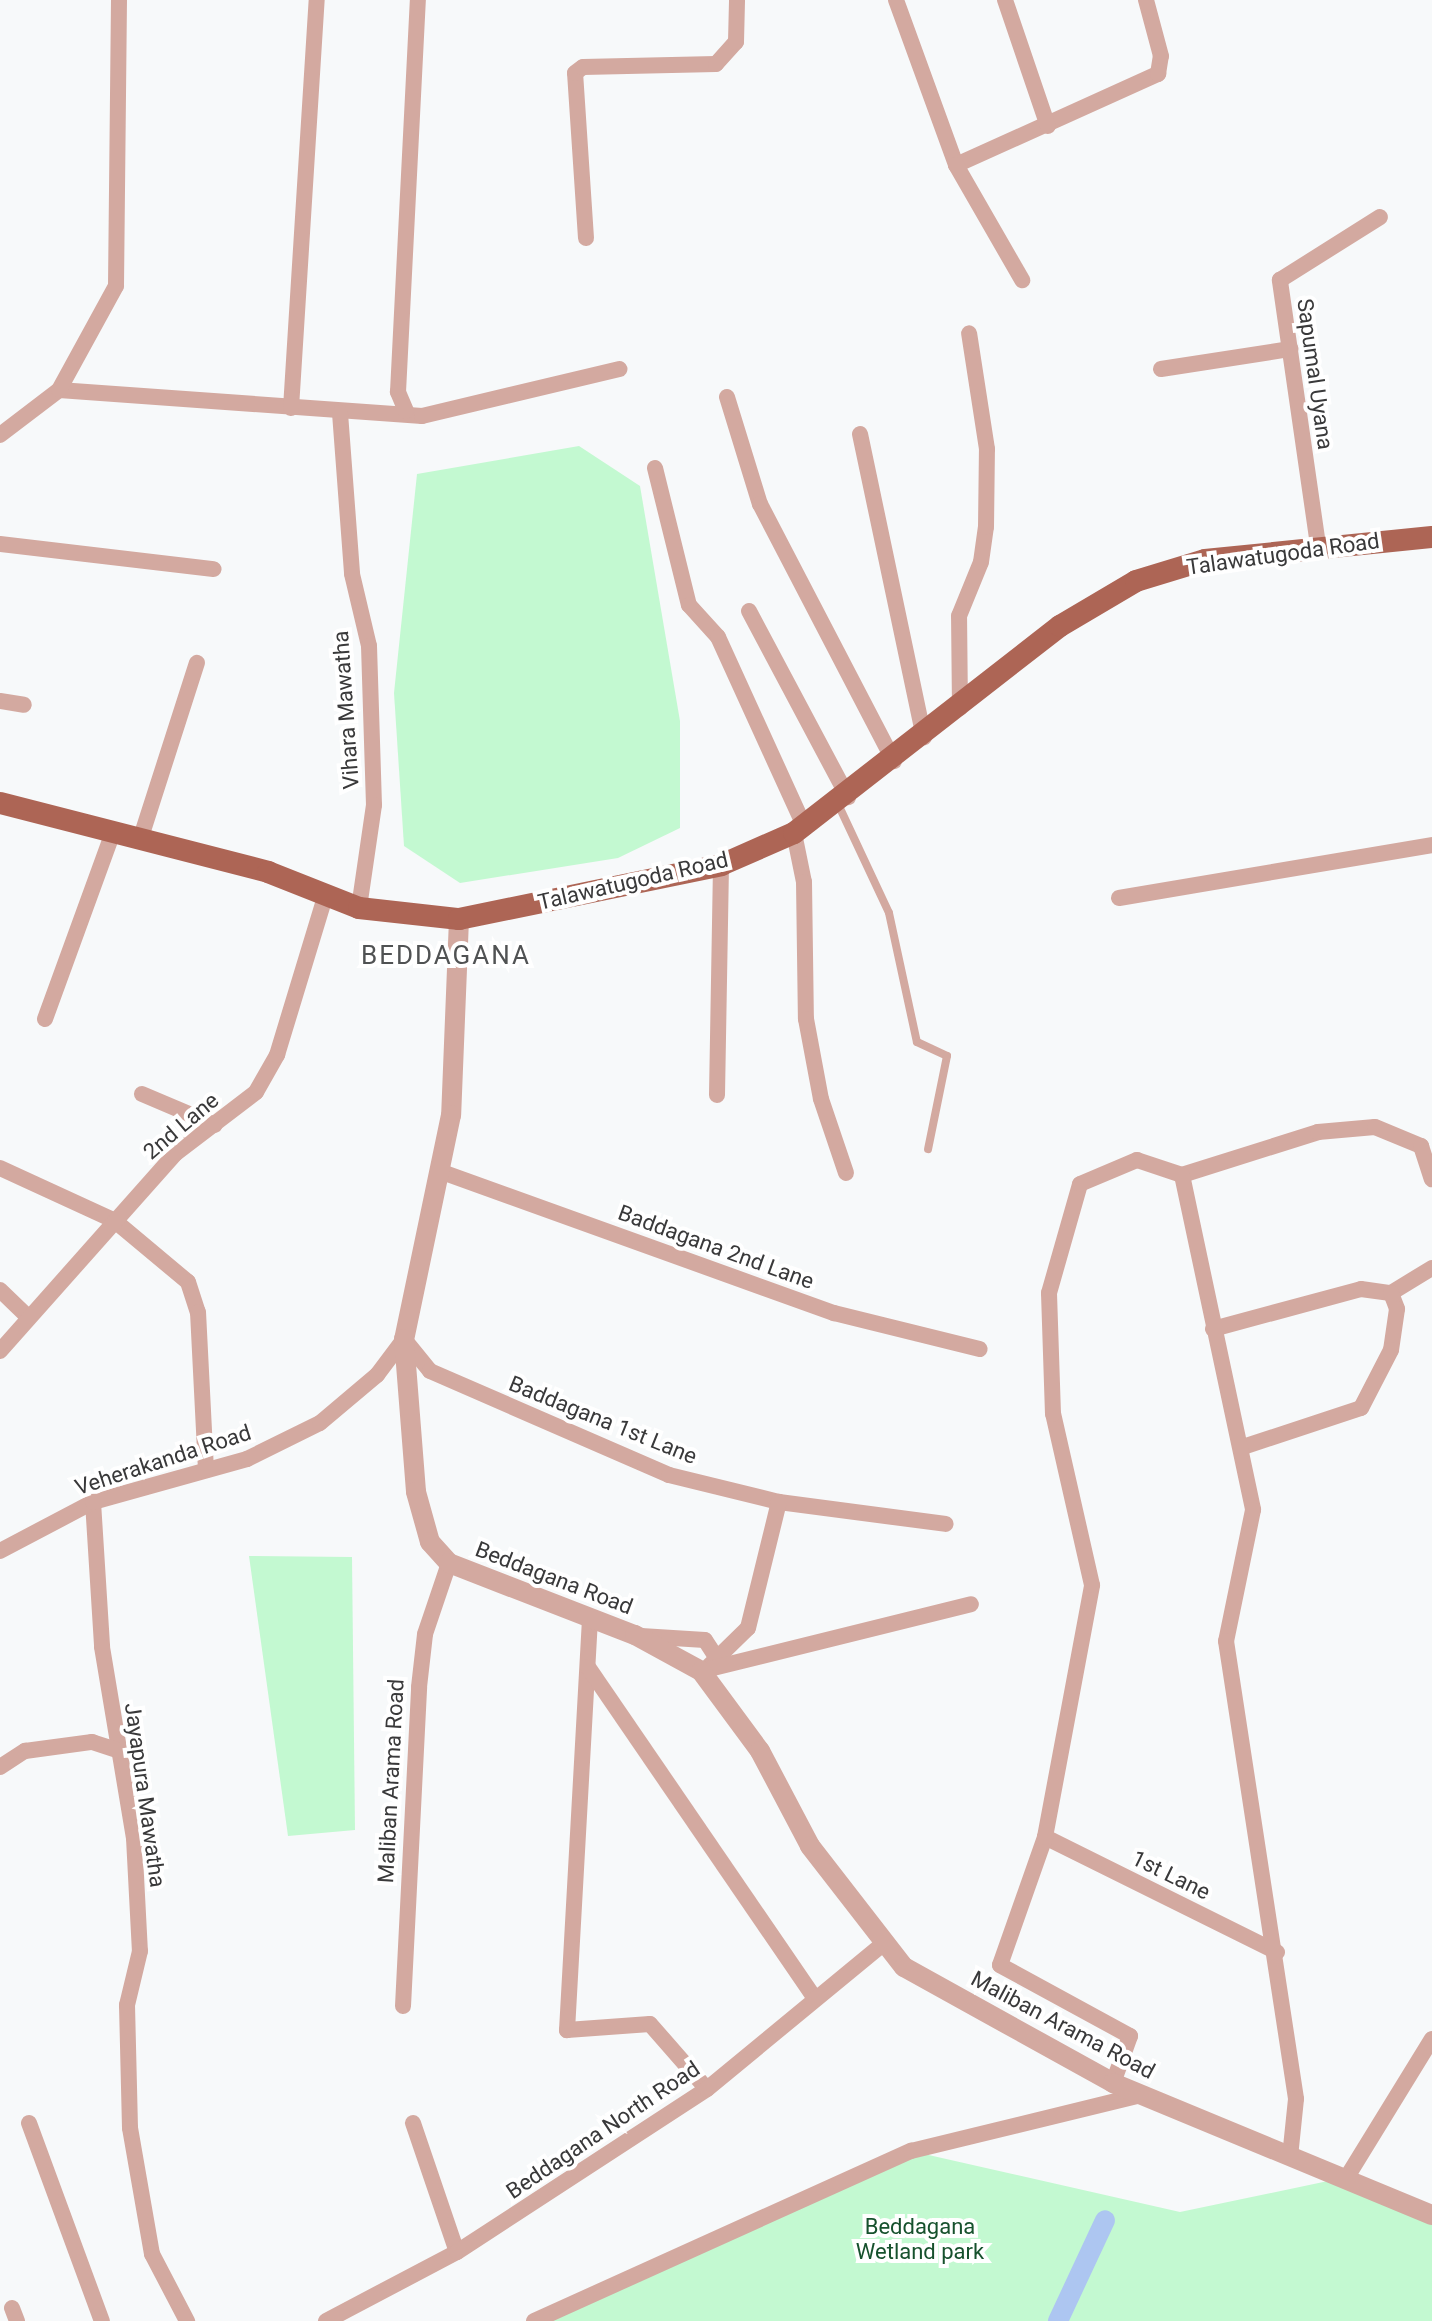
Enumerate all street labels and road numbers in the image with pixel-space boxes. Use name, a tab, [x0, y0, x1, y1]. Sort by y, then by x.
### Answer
street label: Sapumal Uyana	[1291, 297, 1339, 451]
street label: Talawatugoda Road	[1185, 527, 1381, 581]
street label: Vihara Mawatha	[327, 630, 365, 790]
street label: Talawatugoda Road	[535, 846, 731, 916]
street label: 2nd Lane	[138, 1087, 224, 1165]
street label: Baddagana 2nd Lane	[615, 1199, 817, 1295]
street label: Baddagana 1st Lane	[505, 1370, 701, 1470]
street label: Veherakanda Road	[72, 1419, 254, 1501]
street label: Beddagana Road	[472, 1536, 636, 1620]
street label: Maliban Arama Road	[372, 1678, 410, 1884]
street label: Jayapura Mawatha	[119, 1701, 171, 1889]
street label: 1st Lane	[1127, 1845, 1215, 1905]
street label: Maliban Arama Road	[967, 1965, 1159, 2085]
street label: Beddagana North Road	[501, 2055, 705, 2205]

